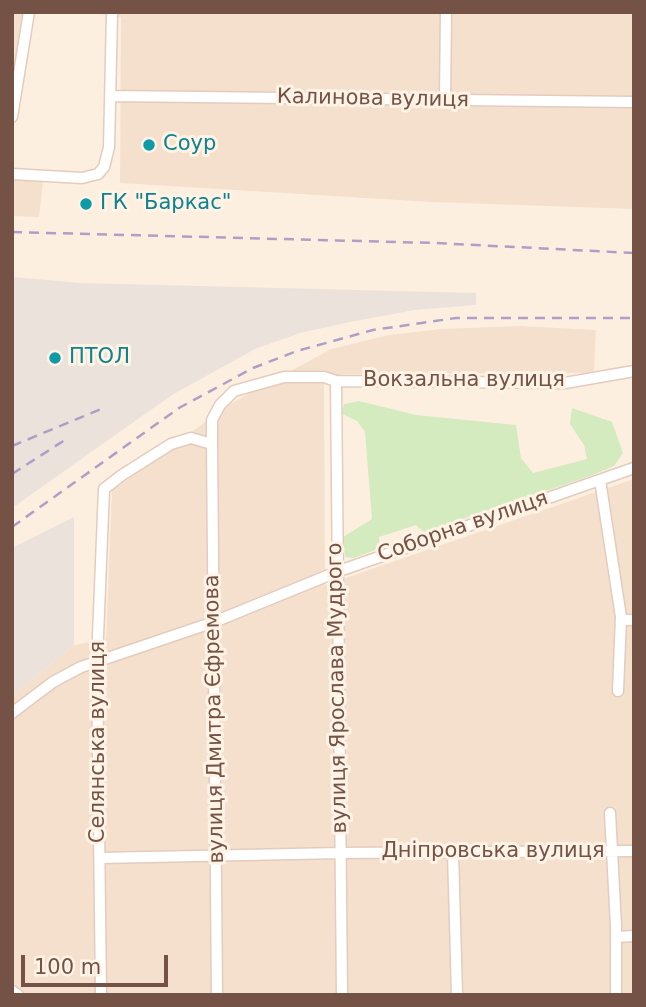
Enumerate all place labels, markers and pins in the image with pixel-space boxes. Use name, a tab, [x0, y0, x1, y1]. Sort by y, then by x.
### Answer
place label: Соур	[163, 132, 216, 158]
marker: Соур	[141, 137, 157, 153]
place label: ГК "Баркас"	[100, 191, 231, 217]
marker: ГК "Баркас"	[78, 196, 94, 212]
place label: ПТОЛ	[69, 345, 130, 371]
marker: ПТОЛ	[47, 350, 63, 366]

